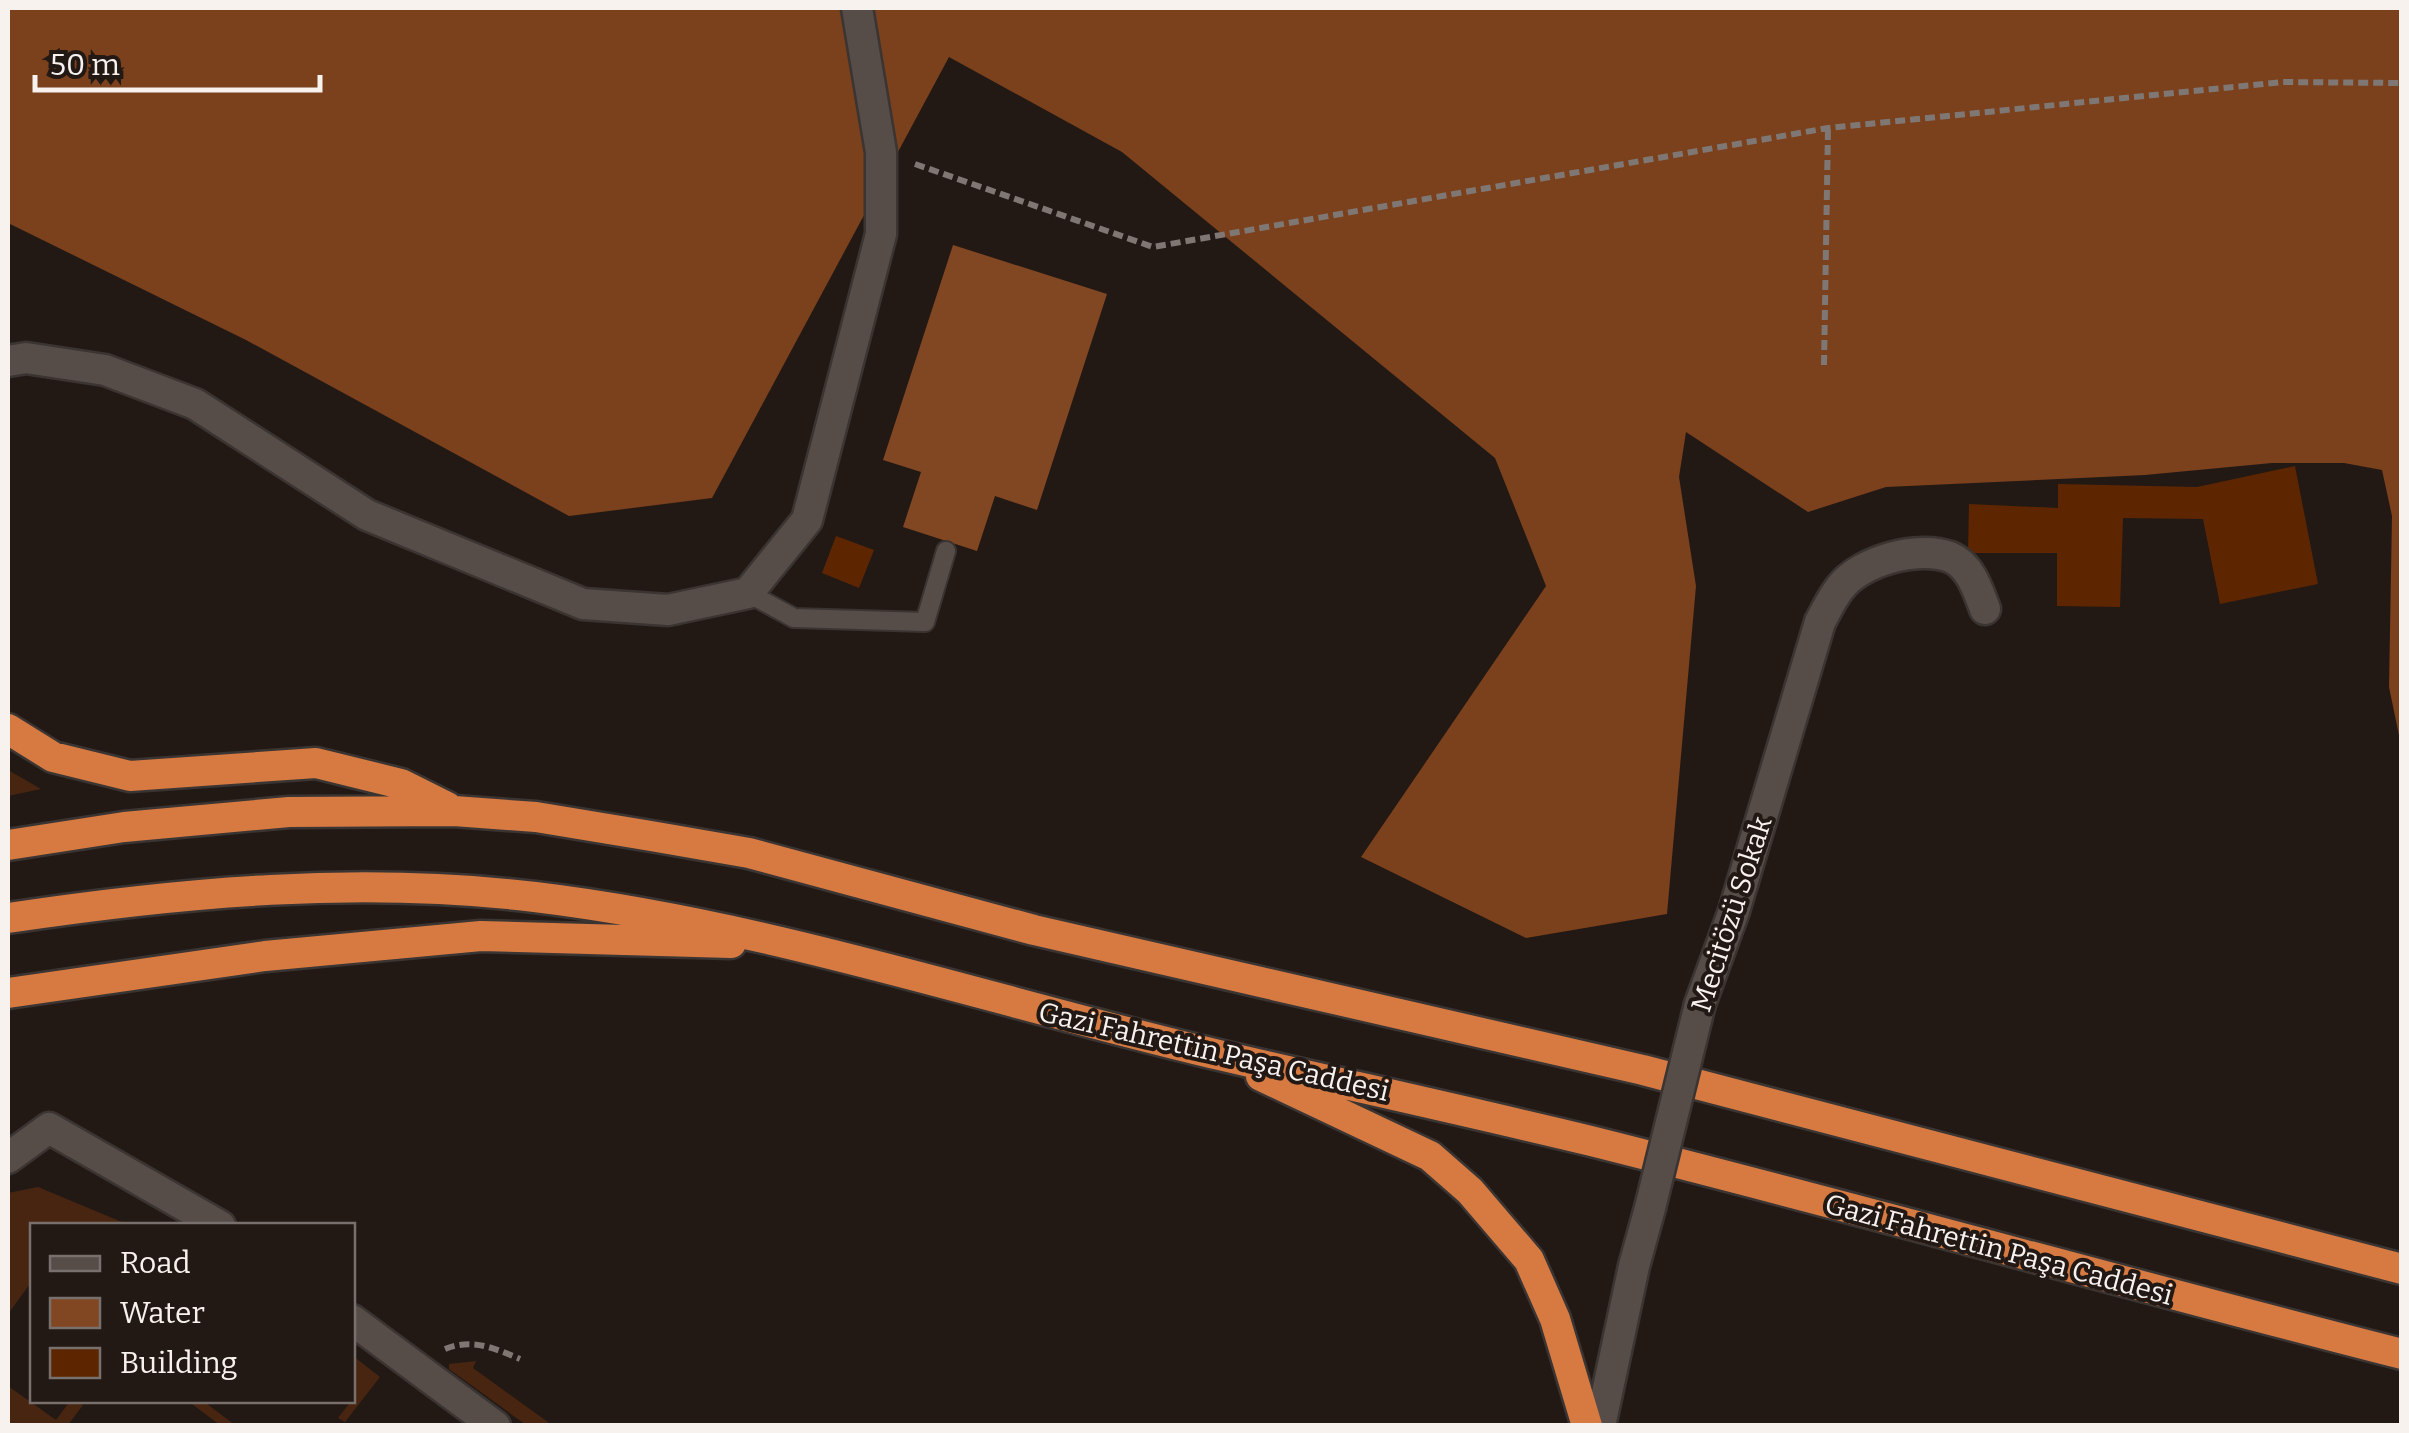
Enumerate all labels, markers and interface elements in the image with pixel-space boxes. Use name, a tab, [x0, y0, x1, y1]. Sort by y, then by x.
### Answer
scale bar	[35, 30, 320, 92]
text: 50 m	[50, 47, 120, 83]
street label: Mecitözü Sokak	[1684, 812, 1779, 1016]
street label: Gazi Fahrettin Paşa Caddesi	[1035, 995, 1392, 1108]
street label: Gazi Fahrettin Paşa Caddesi	[1821, 1187, 2176, 1312]
legend	[30, 1223, 355, 1403]
text: Road	[120, 1245, 191, 1281]
text: Water	[120, 1295, 205, 1331]
text: Building	[120, 1345, 238, 1381]

